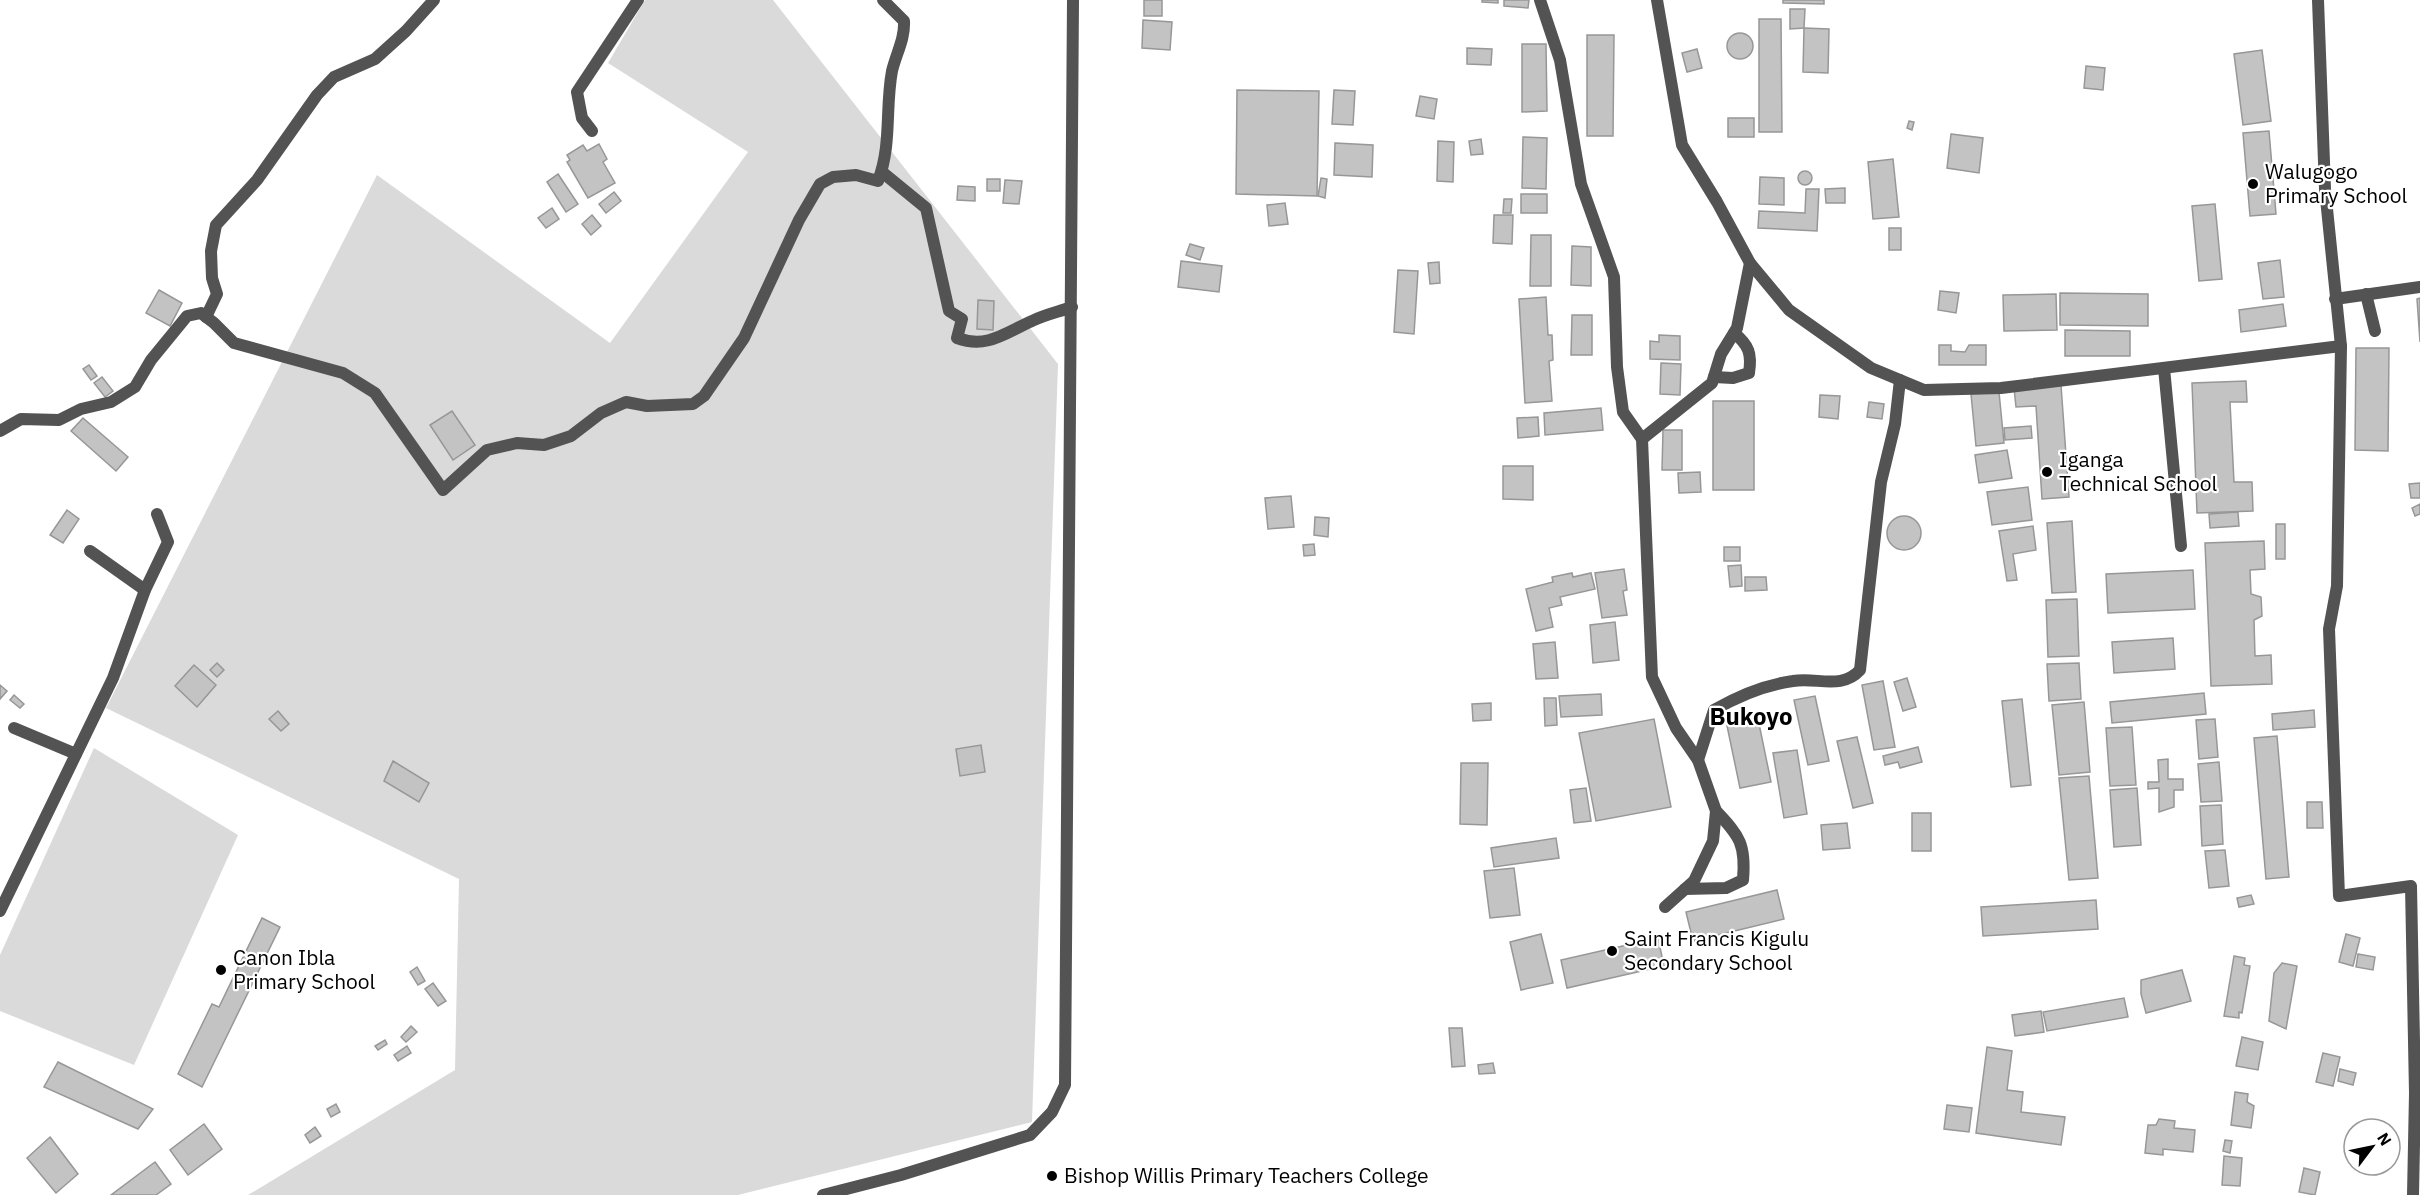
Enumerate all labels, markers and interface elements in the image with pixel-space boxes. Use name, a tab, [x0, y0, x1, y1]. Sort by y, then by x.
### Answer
place label: Walugogo Primary School	[2265, 157, 2408, 209]
marker: Walugogo Primary School	[2246, 177, 2260, 191]
place label: Iganga Technical School	[2059, 445, 2218, 497]
marker: Iganga Technical School	[2040, 465, 2054, 479]
district label: Bukoyo	[1710, 700, 1792, 732]
place label: Saint Francis Kigulu Secondary School	[1624, 924, 1809, 976]
place label: Canon Ibla Primary School	[233, 943, 376, 995]
marker: Saint Francis Kigulu Secondary School	[1605, 944, 1619, 958]
marker: Canon Ibla Primary School	[214, 963, 228, 977]
north arrow	[2342, 1117, 2402, 1177]
text: N	[2373, 1129, 2396, 1149]
place label: Bishop Willis Primary Teachers College	[1064, 1161, 1429, 1189]
marker: Bishop Willis Primary Teachers College	[1045, 1169, 1059, 1183]

